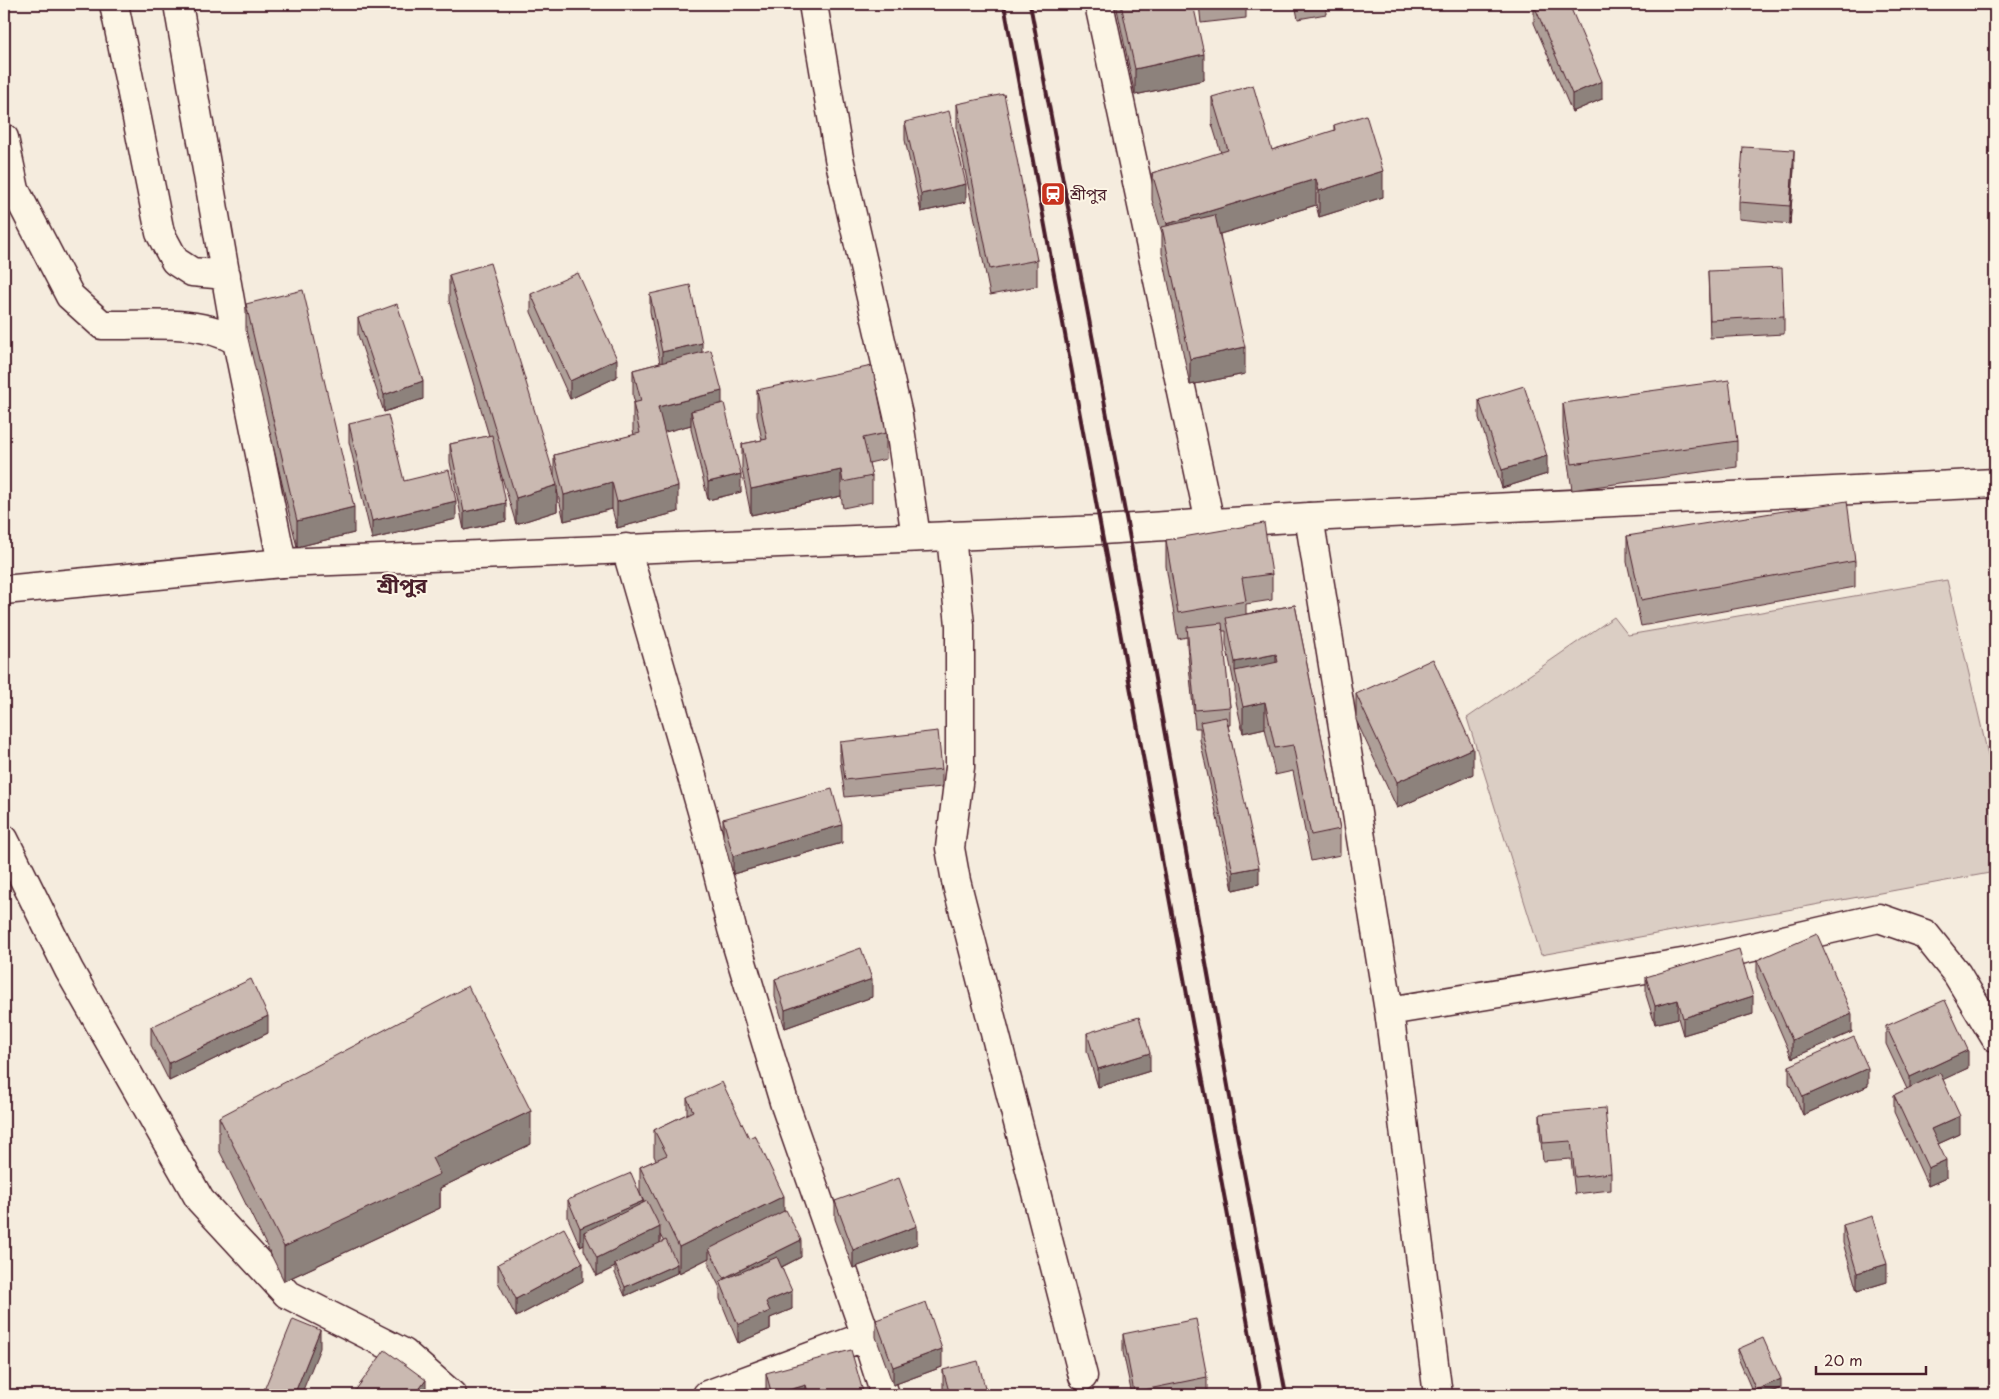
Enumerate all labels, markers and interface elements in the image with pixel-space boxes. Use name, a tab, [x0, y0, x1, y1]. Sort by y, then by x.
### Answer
station icon: শ্রীপুর	[1040, 181, 1066, 207]
place label: শ্রীপুর	[1069, 181, 1107, 205]
district label: শ্রীপুর	[376, 568, 428, 600]
scale bar	[1816, 1344, 1926, 1376]
text: 20 m	[1824, 1348, 1863, 1371]

